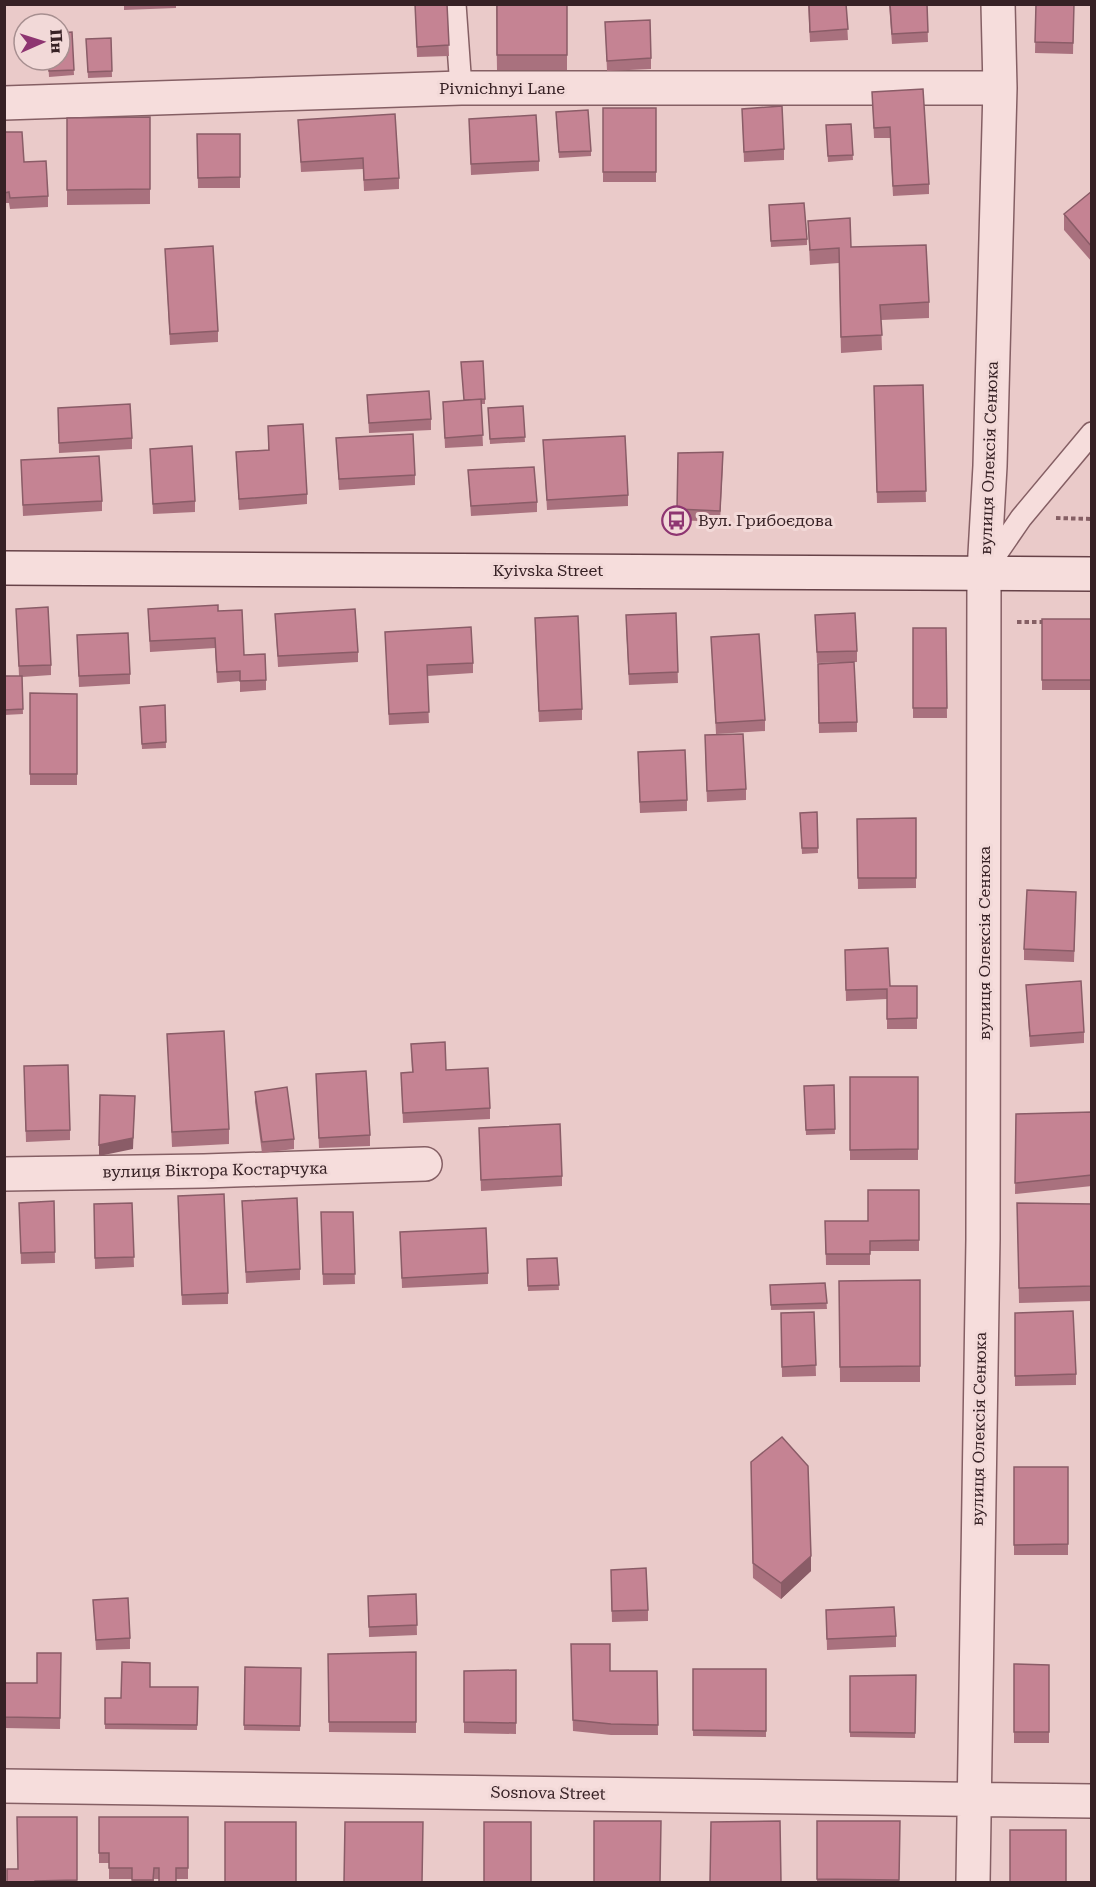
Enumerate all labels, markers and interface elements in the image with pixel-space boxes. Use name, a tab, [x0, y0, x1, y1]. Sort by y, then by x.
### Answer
north arrow	[12, 12, 72, 72]
text: Пн	[46, 29, 67, 54]
street label: Pivnichnyi Lane	[439, 79, 565, 98]
street label: вулиця Олексія Сенюка	[976, 360, 1002, 555]
bus stop icon: Вул. Грибоєдова	[661, 504, 693, 536]
place label: Вул. Грибоєдова	[698, 511, 833, 530]
street label: Kyivska Street	[493, 561, 603, 580]
street label: вулиця Олексія Сенюка	[975, 846, 994, 1040]
street label: вулиця Віктора Костарчука	[102, 1159, 328, 1181]
street label: вулиця Олексія Сенюка	[968, 1332, 990, 1526]
street label: Sosnova Street	[490, 1782, 606, 1804]

